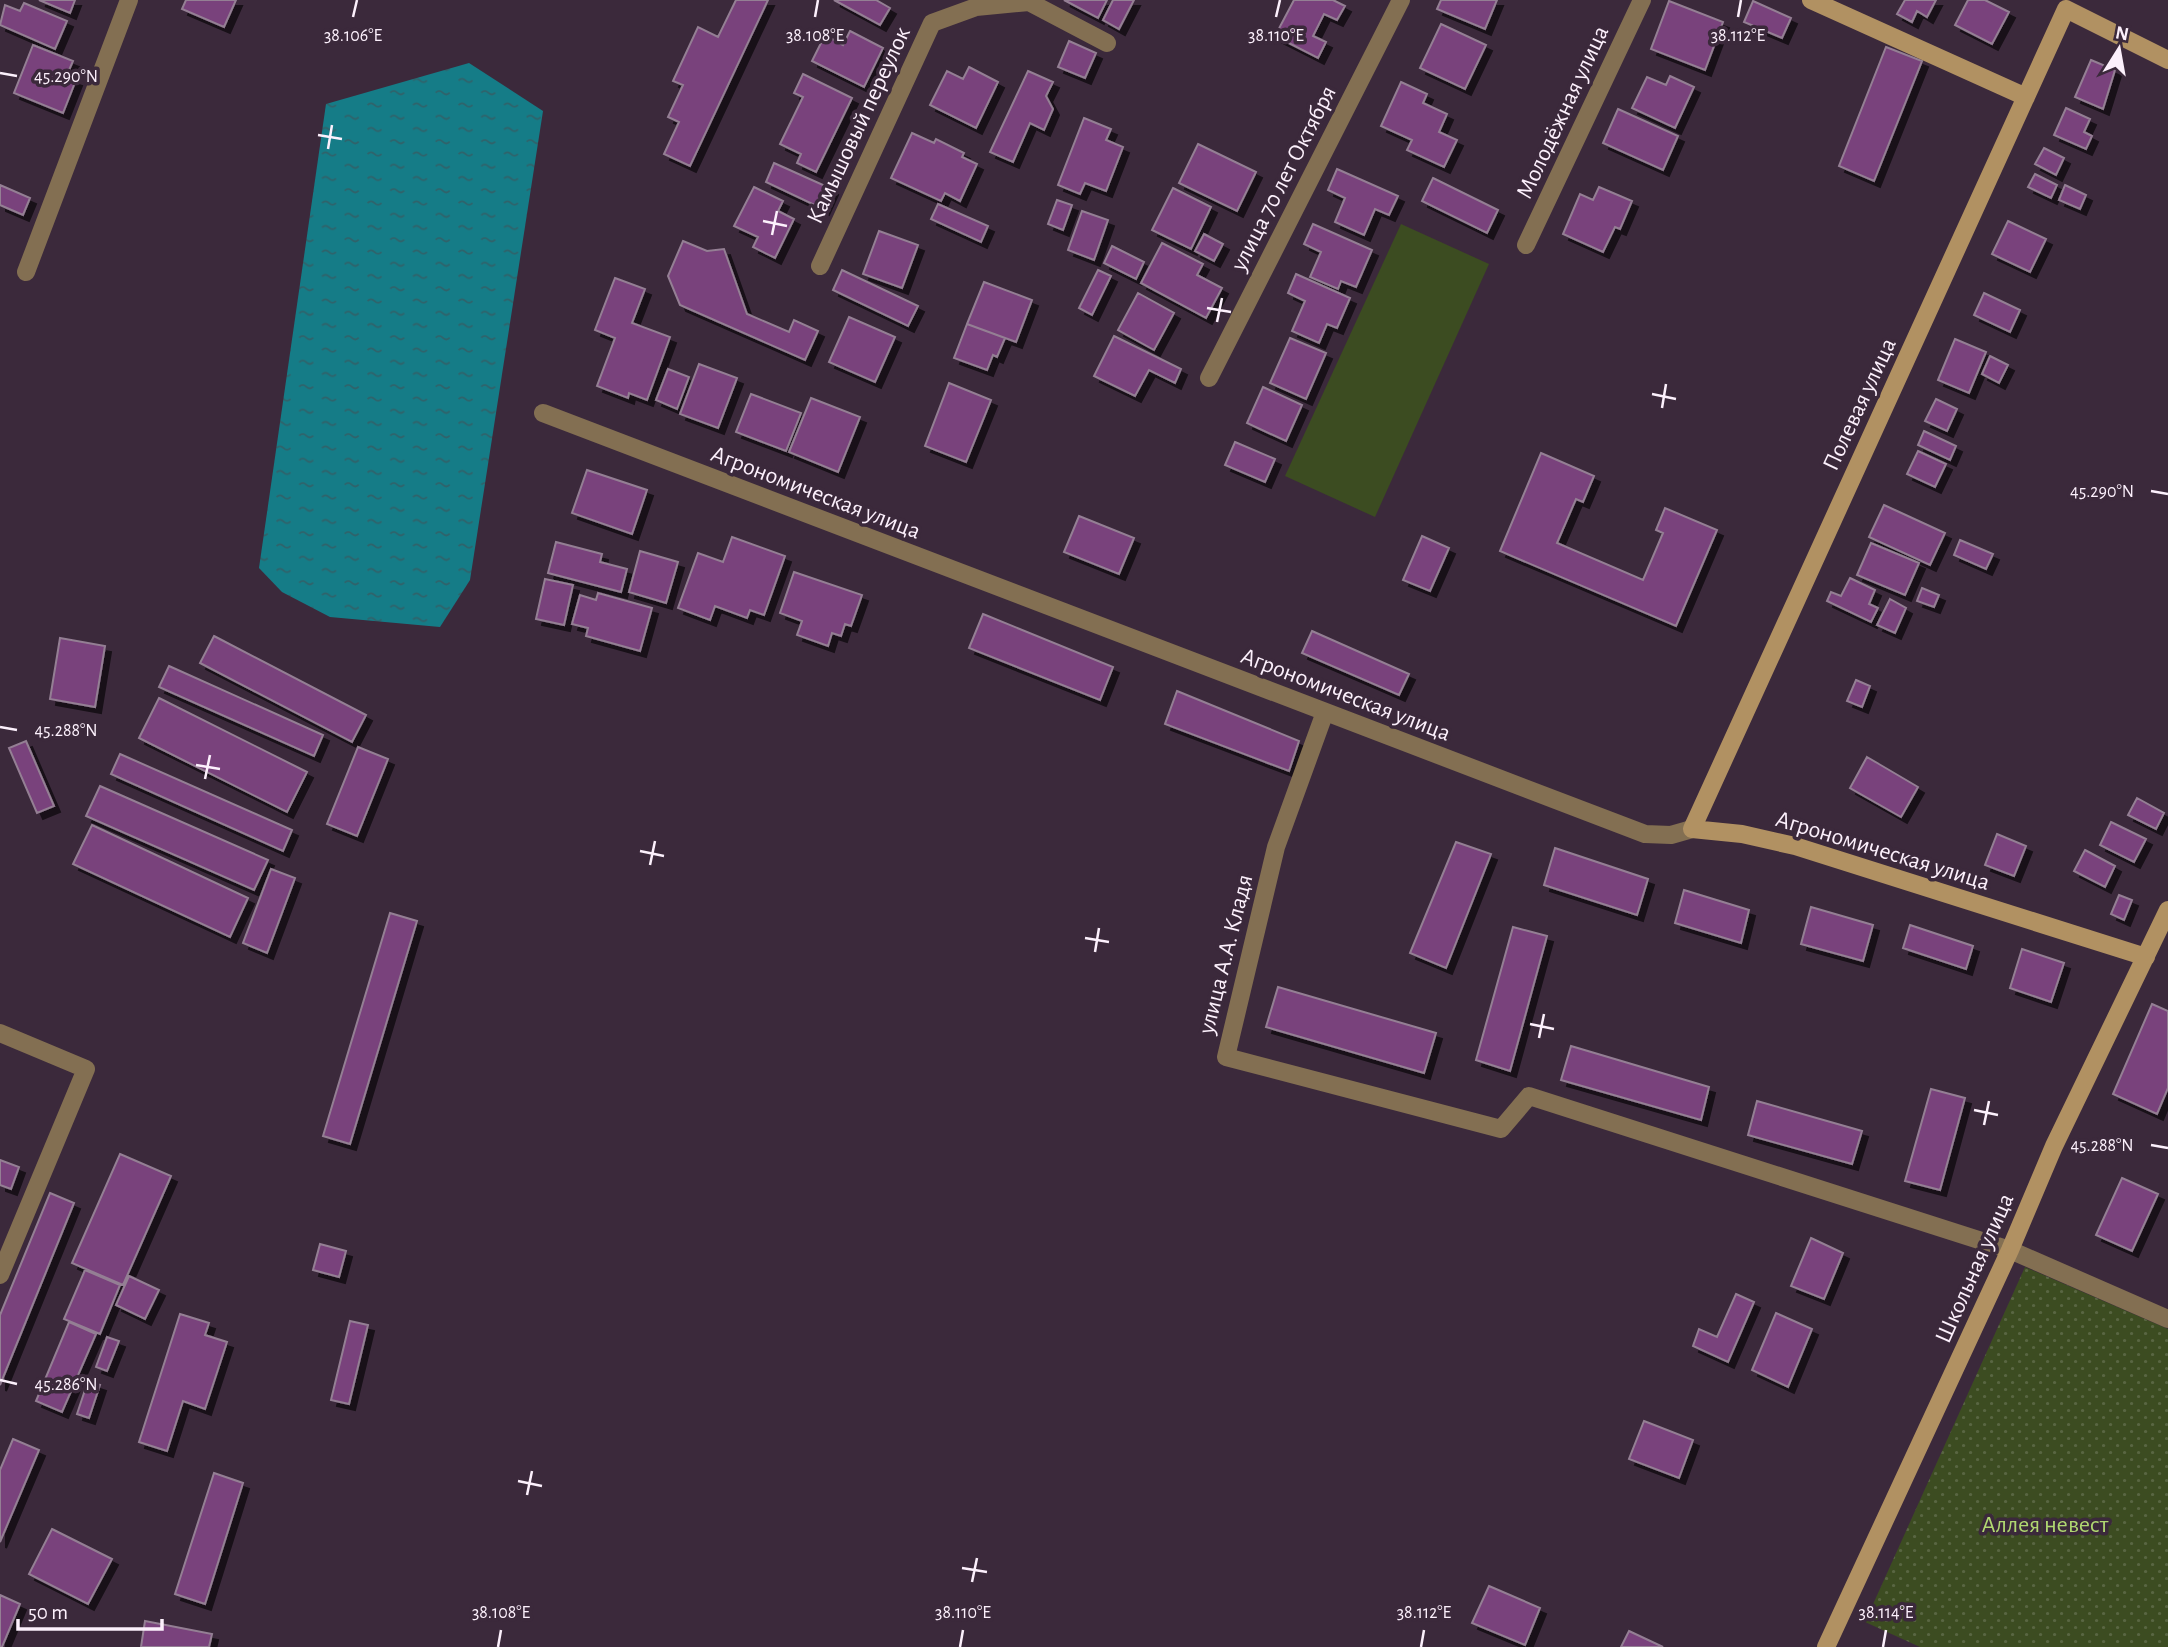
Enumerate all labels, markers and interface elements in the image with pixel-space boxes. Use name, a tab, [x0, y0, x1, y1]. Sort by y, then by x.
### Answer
north arrow	[2084, 14, 2154, 84]
street label: Молодёжная улица	[1512, 22, 1613, 203]
street label: Камышовый переулок	[803, 23, 915, 228]
text: N	[2114, 23, 2130, 44]
text: 38.106°E	[324, 27, 382, 45]
text: 38.108°E	[786, 27, 844, 45]
text: 38.110°E	[1248, 27, 1304, 45]
text: 38.112°E	[1711, 27, 1766, 45]
text: 45.290°N	[34, 68, 98, 86]
street label: улица 70 лет Октября	[1226, 82, 1341, 276]
street label: Полевая улица	[1819, 334, 1901, 474]
street label: Агрономическая улица	[708, 442, 924, 544]
text: 45.290°N	[2070, 483, 2134, 501]
street label: Агрономическая улица	[1238, 644, 1454, 746]
text: 45.288°N	[34, 722, 98, 740]
street label: Агрономическая улица	[1773, 807, 1993, 895]
street label: улица А.А. Кладя	[1194, 872, 1257, 1037]
text: 45.288°N	[2070, 1137, 2134, 1155]
street label: Школьная улица	[1931, 1190, 2019, 1347]
text: 45.286°N	[34, 1376, 98, 1394]
park label: Аллея невест	[1982, 1513, 2109, 1537]
scale bar	[18, 1588, 161, 1632]
text: 50 m	[28, 1602, 68, 1623]
text: 38.108°E	[472, 1604, 530, 1622]
text: 38.110°E	[935, 1604, 991, 1622]
text: 38.112°E	[1397, 1604, 1452, 1622]
text: 38.114°E	[1858, 1604, 1914, 1622]

